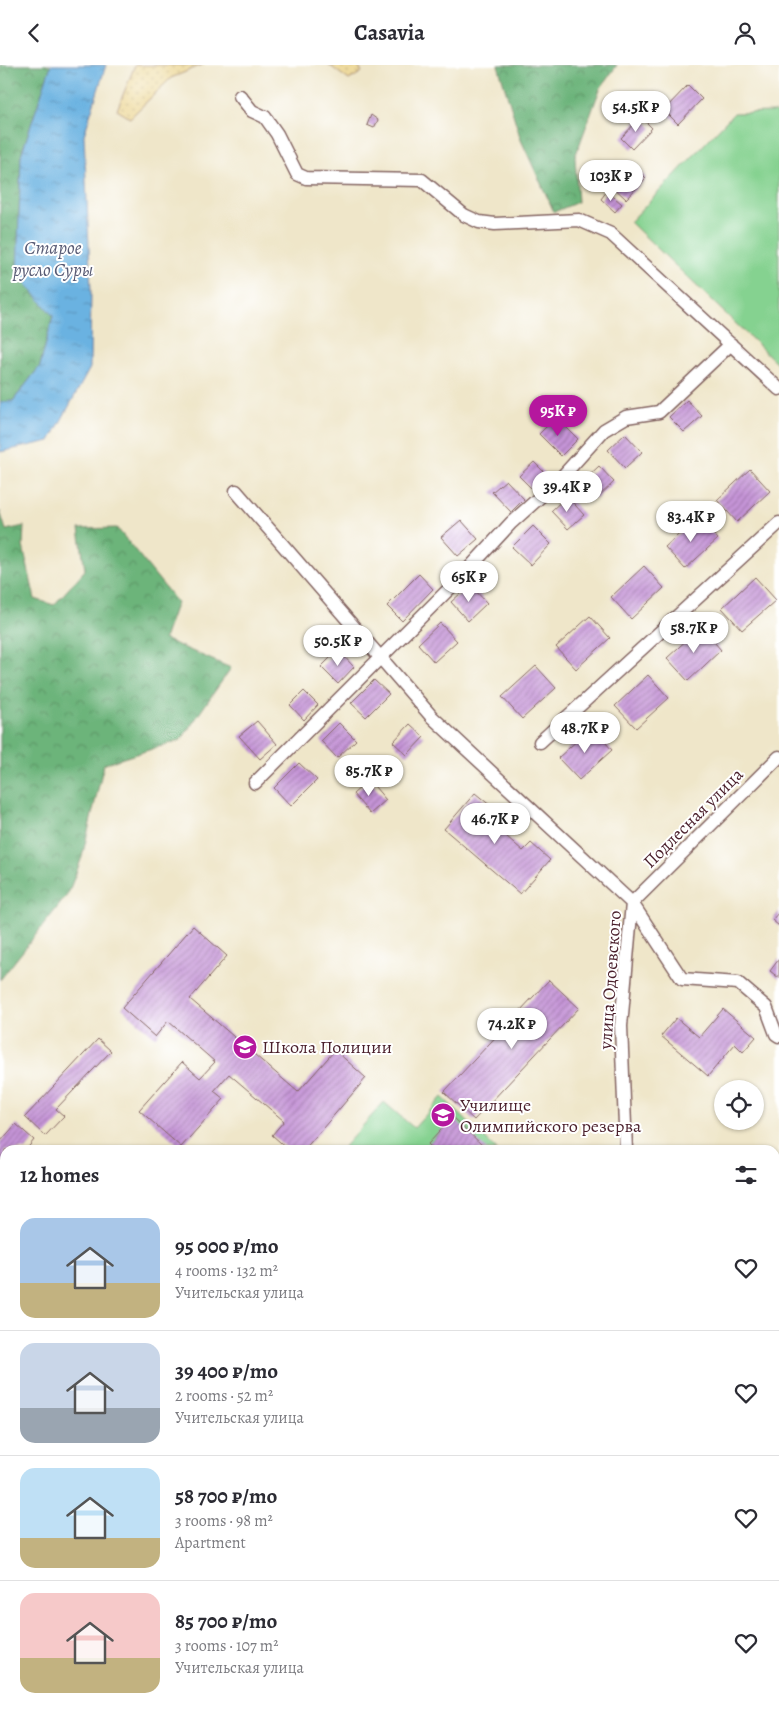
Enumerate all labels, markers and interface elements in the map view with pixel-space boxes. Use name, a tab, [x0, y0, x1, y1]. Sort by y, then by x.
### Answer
text: Casavia	[354, 18, 425, 48]
icon: back	[20, 19, 48, 47]
icon: person	[731, 19, 759, 47]
pin: 54.5K ₽	[590, 91, 682, 133]
text: 54.5K ₽	[612, 96, 660, 118]
pin: 103K ₽	[570, 159, 652, 202]
text: 103K ₽	[590, 165, 632, 187]
water label: Старое русло Суры	[12, 235, 93, 283]
pin: 95K ₽	[523, 395, 593, 437]
text: 95K ₽	[540, 400, 576, 422]
pin: 39.4K ₽	[521, 471, 613, 513]
text: 39.4K ₽	[543, 476, 591, 498]
pin: 83.4K ₽	[645, 501, 737, 543]
text: 83.4K ₽	[667, 506, 715, 528]
pin: 65K ₽	[434, 561, 504, 603]
text: 65K ₽	[451, 566, 487, 588]
pin: 58.7K ₽	[648, 611, 740, 654]
text: 58.7K ₽	[670, 617, 718, 639]
pin: 50.5K ₽	[292, 625, 384, 667]
text: 50.5K ₽	[314, 630, 362, 652]
pin: 48.7K ₽	[539, 711, 631, 754]
text: 48.7K ₽	[561, 717, 609, 739]
pin: 85.7K ₽	[323, 755, 415, 797]
text: 85.7K ₽	[345, 760, 393, 782]
street label: Подлесная улица	[638, 762, 749, 873]
pin: 46.7K ₽	[449, 803, 541, 845]
text: 46.7K ₽	[471, 808, 519, 830]
street label: улица Одоевского	[593, 910, 627, 1051]
pin: 74.2K ₽	[466, 1007, 558, 1050]
text: 74.2K ₽	[488, 1013, 536, 1035]
school or university icon: Школа Полиции	[232, 1034, 258, 1060]
place label: Школа Полиции	[262, 1035, 392, 1059]
map controls	[714, 1080, 764, 1130]
button: locate	[714, 1080, 764, 1130]
place label: Училище Олимпийского резерва	[460, 1093, 642, 1138]
school or university icon: Училище Олимпийского резерва	[430, 1102, 456, 1128]
text: 12 homes	[20, 1161, 99, 1189]
icon: filters	[732, 1161, 760, 1189]
text: 95 000 ₽/mo	[175, 1232, 279, 1260]
icon: home	[60, 1238, 120, 1298]
icon: heart	[732, 1254, 760, 1282]
text: 4 rooms · 132 m²	[175, 1260, 278, 1282]
text: Учительская улица	[175, 1282, 304, 1304]
text: 39 400 ₽/mo	[175, 1357, 278, 1385]
icon: home	[60, 1363, 120, 1423]
icon: heart	[732, 1379, 760, 1407]
text: 2 rooms · 52 m²	[175, 1385, 273, 1407]
text: Учительская улица	[175, 1407, 304, 1429]
text: 58 700 ₽/mo	[175, 1482, 277, 1510]
icon: home	[60, 1488, 120, 1548]
icon: heart	[732, 1504, 760, 1532]
text: 3 rooms · 98 m²	[175, 1510, 273, 1532]
text: Apartment	[175, 1532, 246, 1554]
text: 85 700 ₽/mo	[175, 1607, 277, 1635]
icon: home	[60, 1613, 120, 1673]
icon: heart	[732, 1629, 760, 1657]
text: 3 rooms · 107 m²	[175, 1635, 278, 1657]
text: Учительская улица	[175, 1657, 304, 1679]

